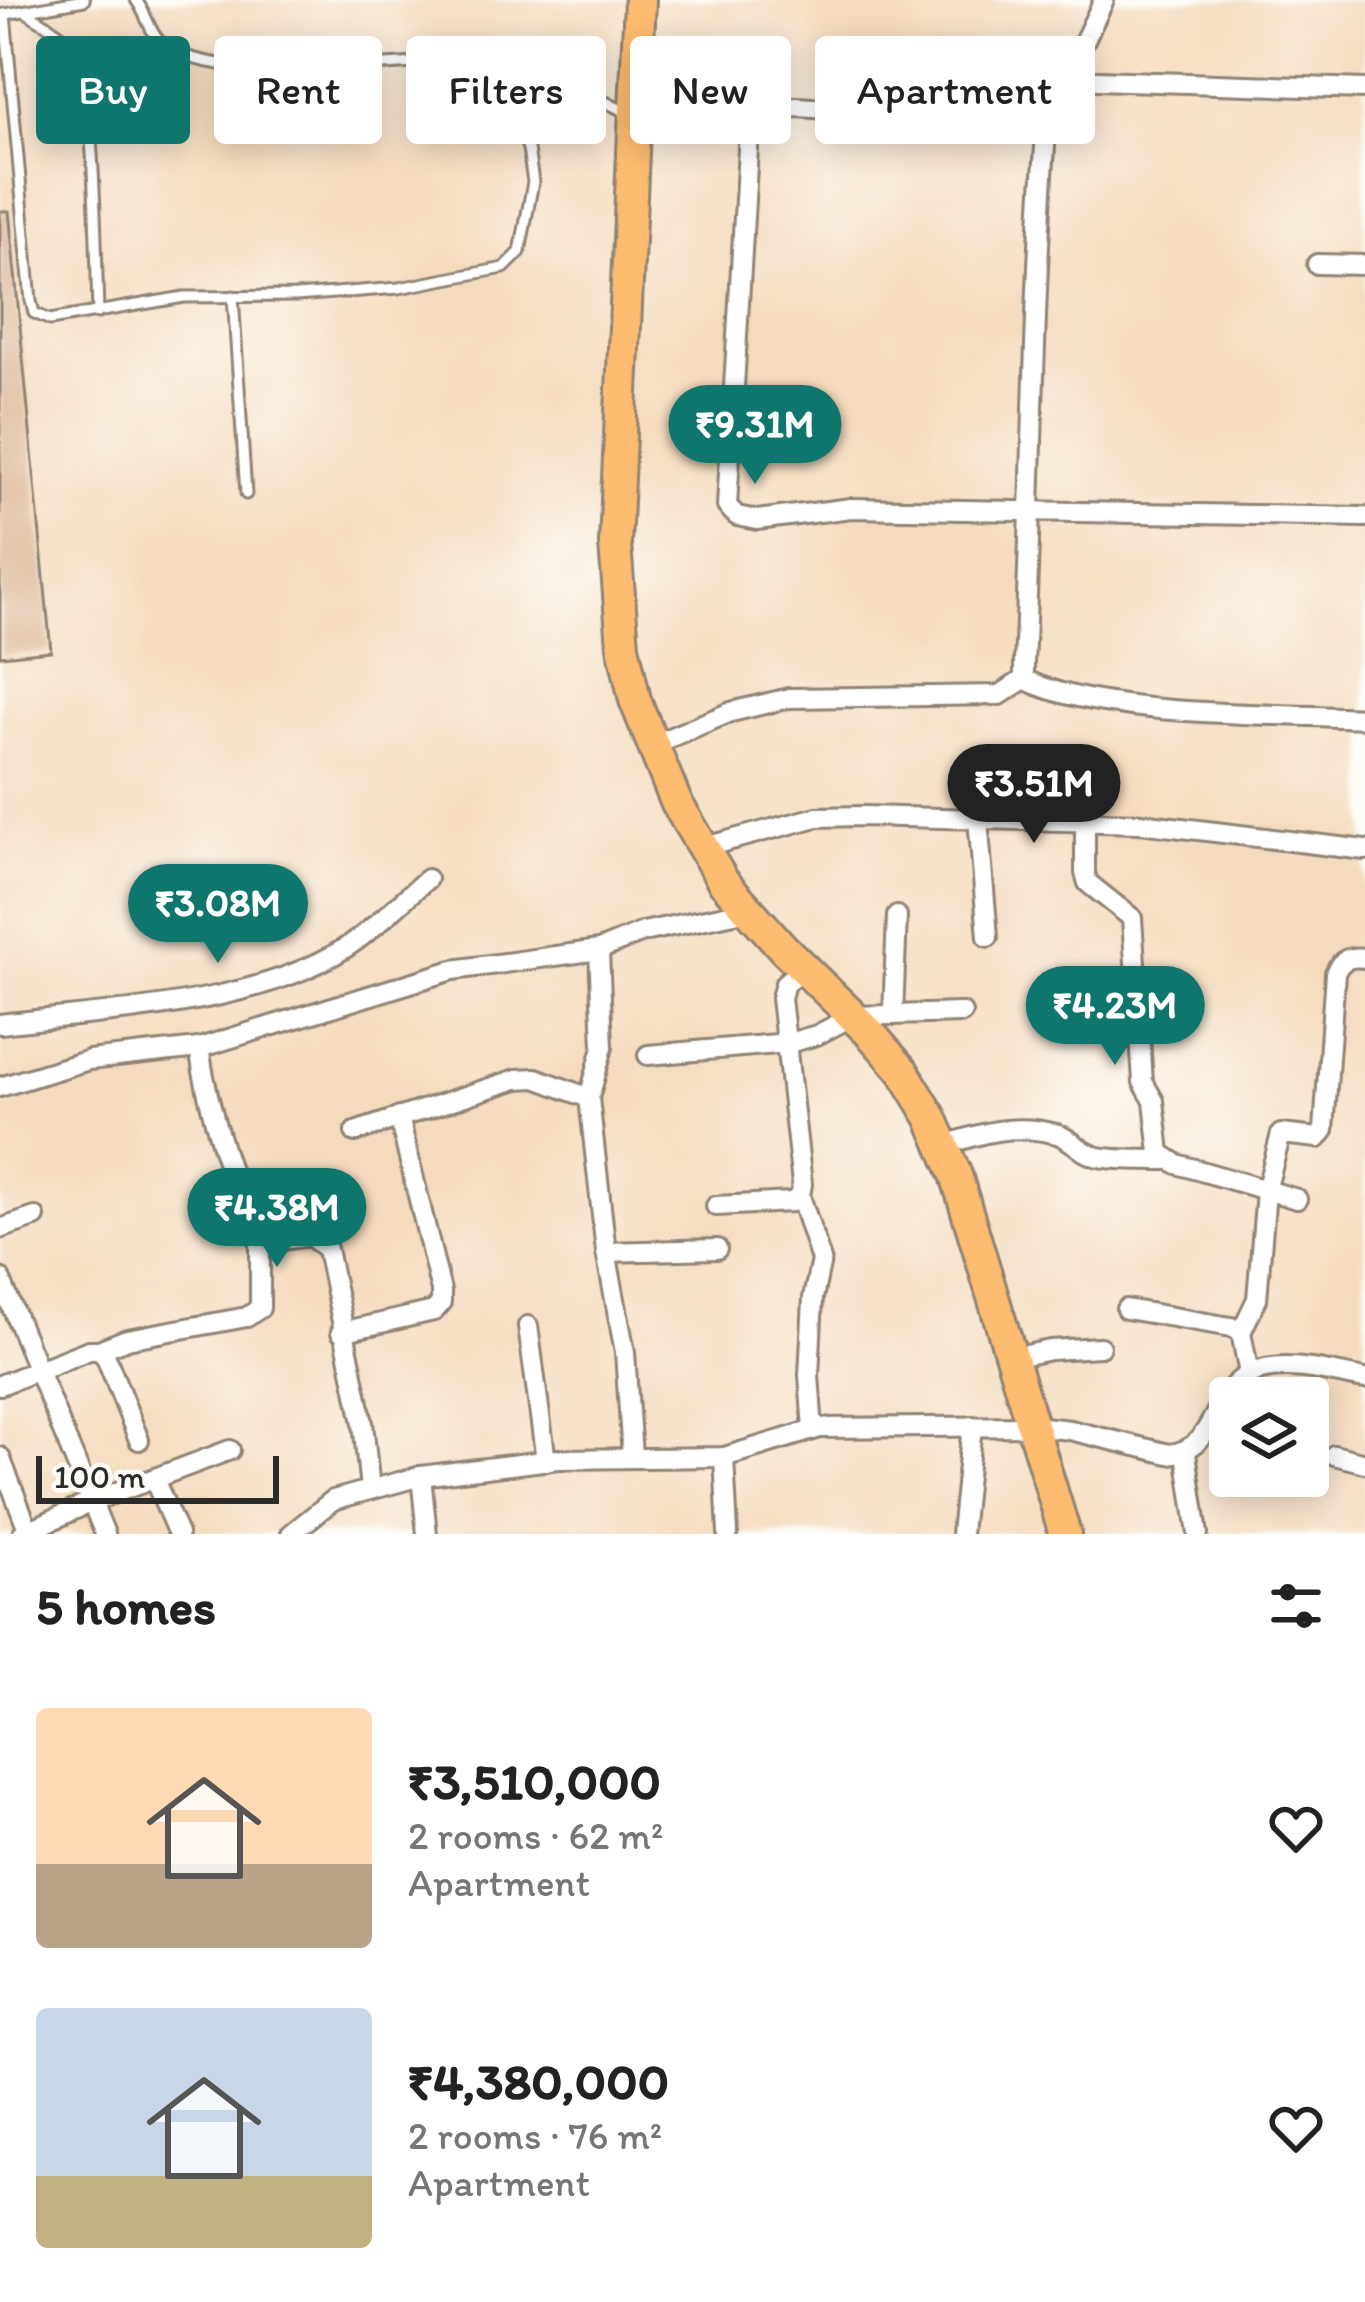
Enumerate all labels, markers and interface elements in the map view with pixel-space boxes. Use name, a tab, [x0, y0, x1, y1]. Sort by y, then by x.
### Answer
chip: Buy	[36, 36, 190, 144]
chip: Rent	[214, 36, 382, 144]
chip: Filters	[406, 36, 606, 144]
chip: New	[630, 36, 791, 144]
chip: Apartment	[815, 36, 1095, 144]
pin: ₹9.31M	[657, 385, 853, 487]
text: ₹9.31M	[695, 400, 815, 447]
pin: ₹3.51M	[936, 744, 1132, 846]
text: ₹3.51M	[974, 759, 1094, 806]
pin: ₹3.08M	[120, 864, 316, 966]
text: ₹3.08M	[155, 879, 281, 926]
pin: ₹4.23M	[1017, 966, 1213, 1068]
text: ₹4.23M	[1053, 981, 1177, 1028]
pin: ₹4.38M	[179, 1168, 375, 1270]
text: ₹4.38M	[214, 1183, 340, 1230]
map controls	[1209, 1377, 1329, 1497]
button: layers	[1209, 1377, 1329, 1497]
scale bar	[36, 1450, 279, 1503]
text: 100 m	[54, 1457, 145, 1496]
icon: filters	[1263, 1573, 1329, 1639]
text: 5 homes	[36, 1576, 216, 1637]
text: ₹3,510,000	[408, 1751, 661, 1812]
icon: home	[132, 1756, 276, 1900]
icon: heart	[1263, 1795, 1329, 1861]
text: 2 rooms · 62 m²	[408, 1812, 663, 1859]
text: Apartment	[408, 1859, 590, 1906]
text: ₹4,380,000	[408, 2051, 669, 2112]
icon: home	[132, 2056, 276, 2200]
icon: heart	[1263, 2095, 1329, 2161]
text: 2 rooms · 76 m²	[408, 2112, 662, 2159]
text: Apartment	[408, 2159, 590, 2206]

